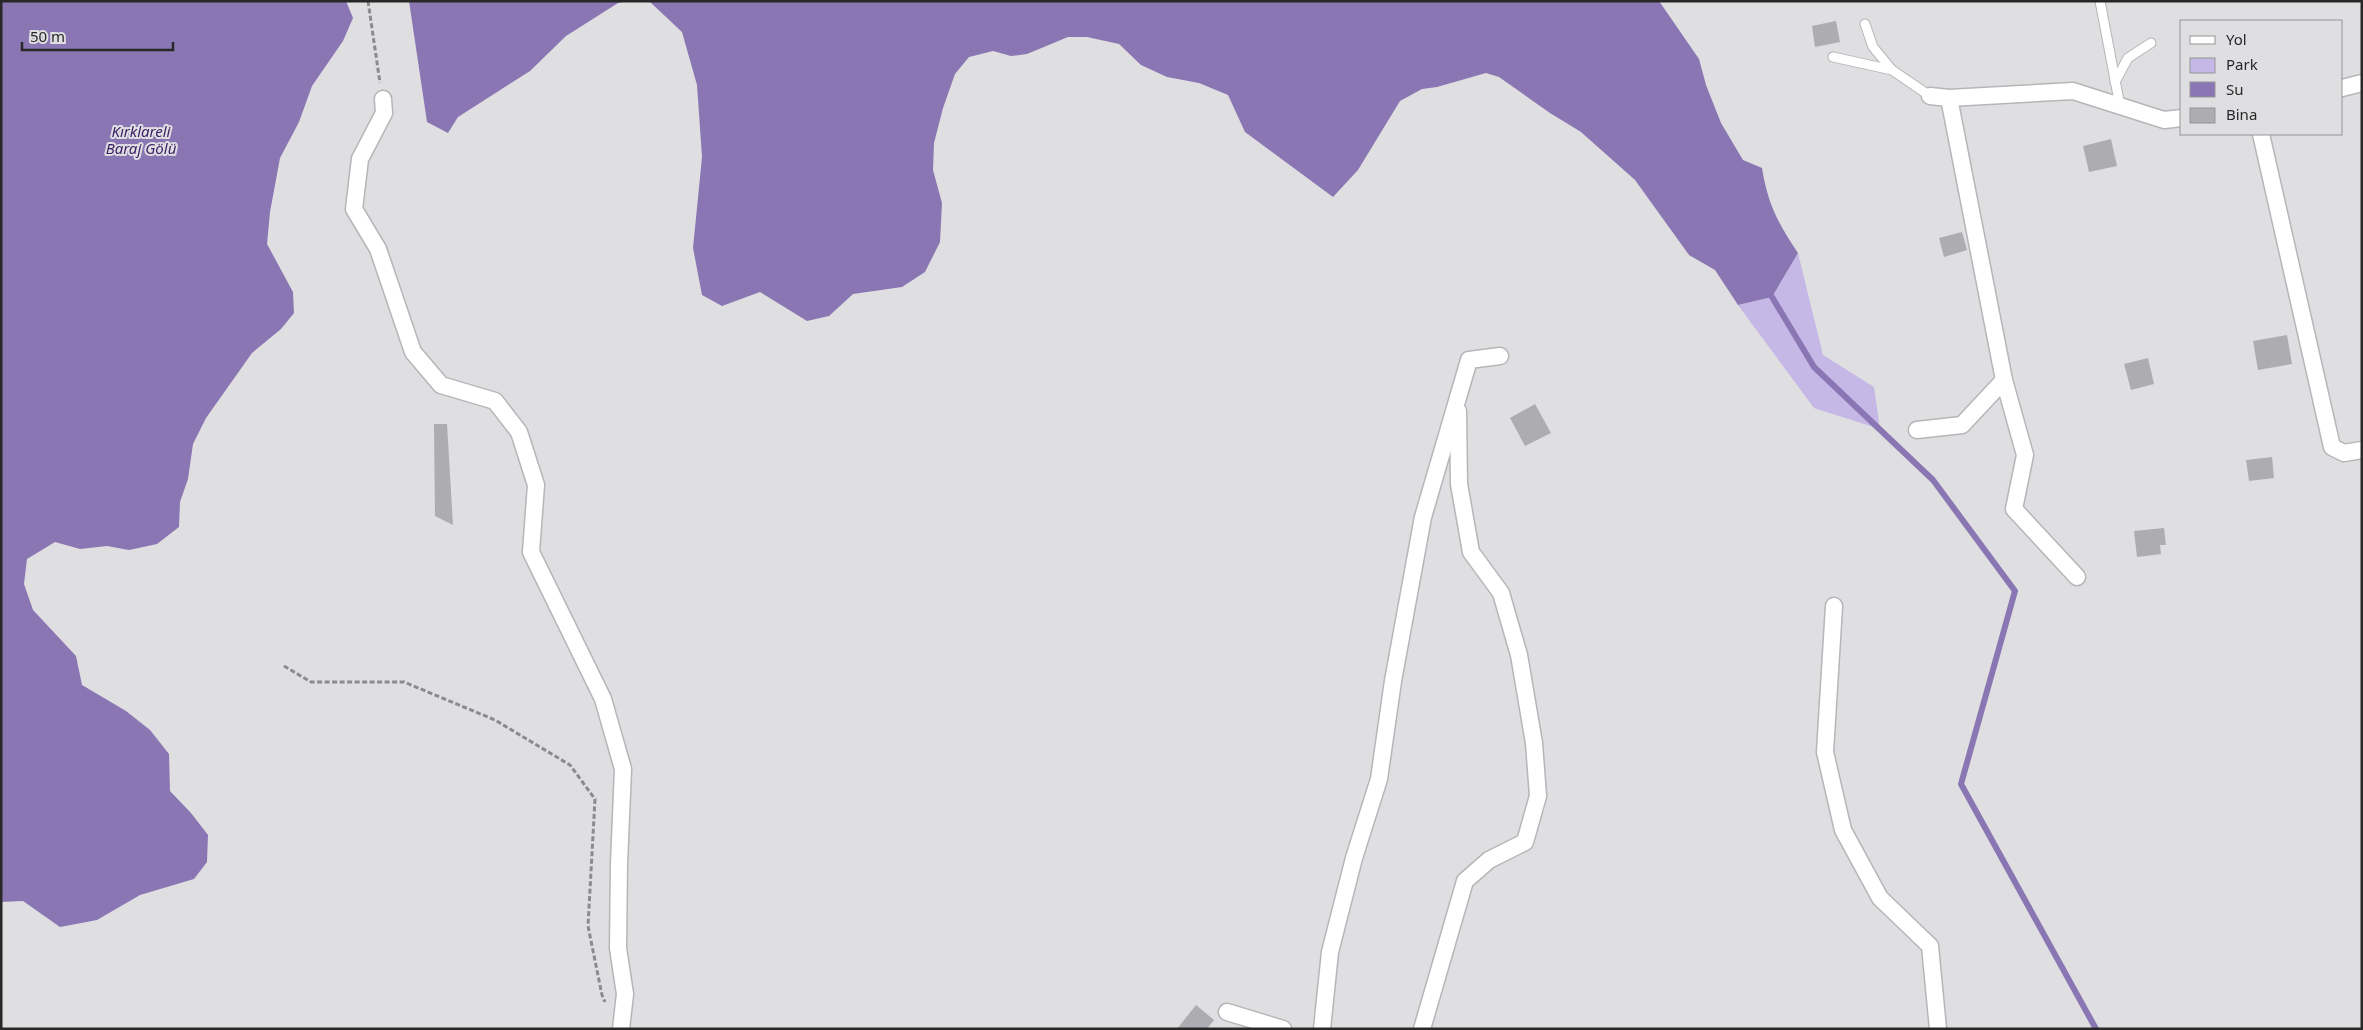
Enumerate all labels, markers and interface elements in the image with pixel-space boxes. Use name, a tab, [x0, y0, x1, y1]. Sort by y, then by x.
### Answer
scale bar	[22, 20, 174, 52]
legend	[2180, 20, 2343, 135]
text: 50 m	[30, 26, 65, 46]
text: Yol	[2226, 29, 2247, 49]
text: Park	[2226, 54, 2258, 74]
text: Su	[2226, 79, 2244, 99]
text: Bina	[2226, 104, 2257, 124]
water label: Kırklareli Baraj Gölü	[106, 121, 177, 158]

